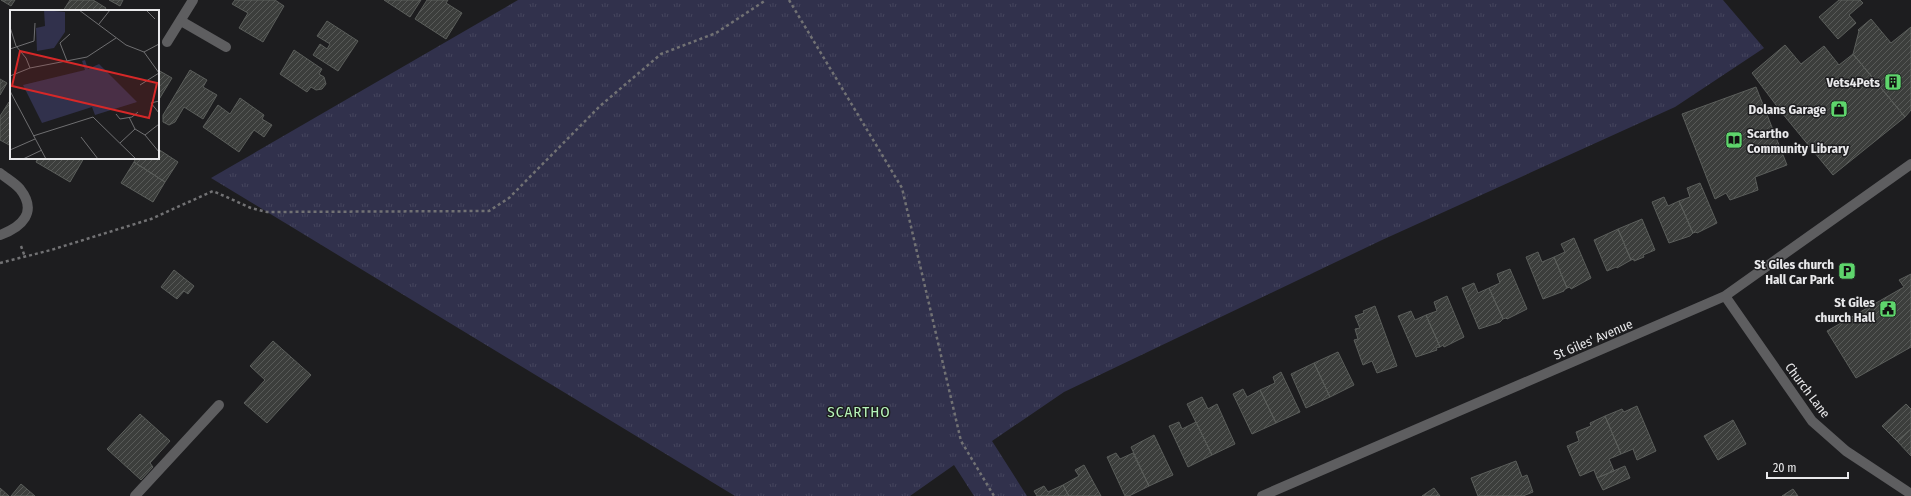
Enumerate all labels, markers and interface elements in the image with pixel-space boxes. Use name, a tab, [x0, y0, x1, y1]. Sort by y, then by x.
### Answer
inset map	[10, 10, 159, 159]
building icon: Vets4Pets	[1883, 72, 1903, 92]
place label: Vets4Pets	[1825, 75, 1880, 90]
shop icon: Dolans Garage	[1829, 99, 1849, 119]
place label: Dolans Garage	[1749, 102, 1826, 117]
place label: Scartho Community Library	[1747, 126, 1850, 156]
library icon: Scartho Community Library	[1724, 130, 1744, 150]
place label: St Giles church Hall Car Park	[1754, 257, 1834, 287]
parking icon: St Giles church Hall Car Park	[1837, 261, 1857, 281]
place label: St Giles church Hall	[1815, 295, 1875, 325]
public building icon: St Giles church Hall	[1878, 299, 1898, 319]
street label: St Giles' Avenue	[1551, 316, 1635, 363]
street label: Church Lane	[1782, 360, 1833, 421]
district label: SCARTHO	[827, 403, 891, 421]
scale bar	[1767, 454, 1848, 480]
text: 20 m	[1773, 461, 1797, 475]

